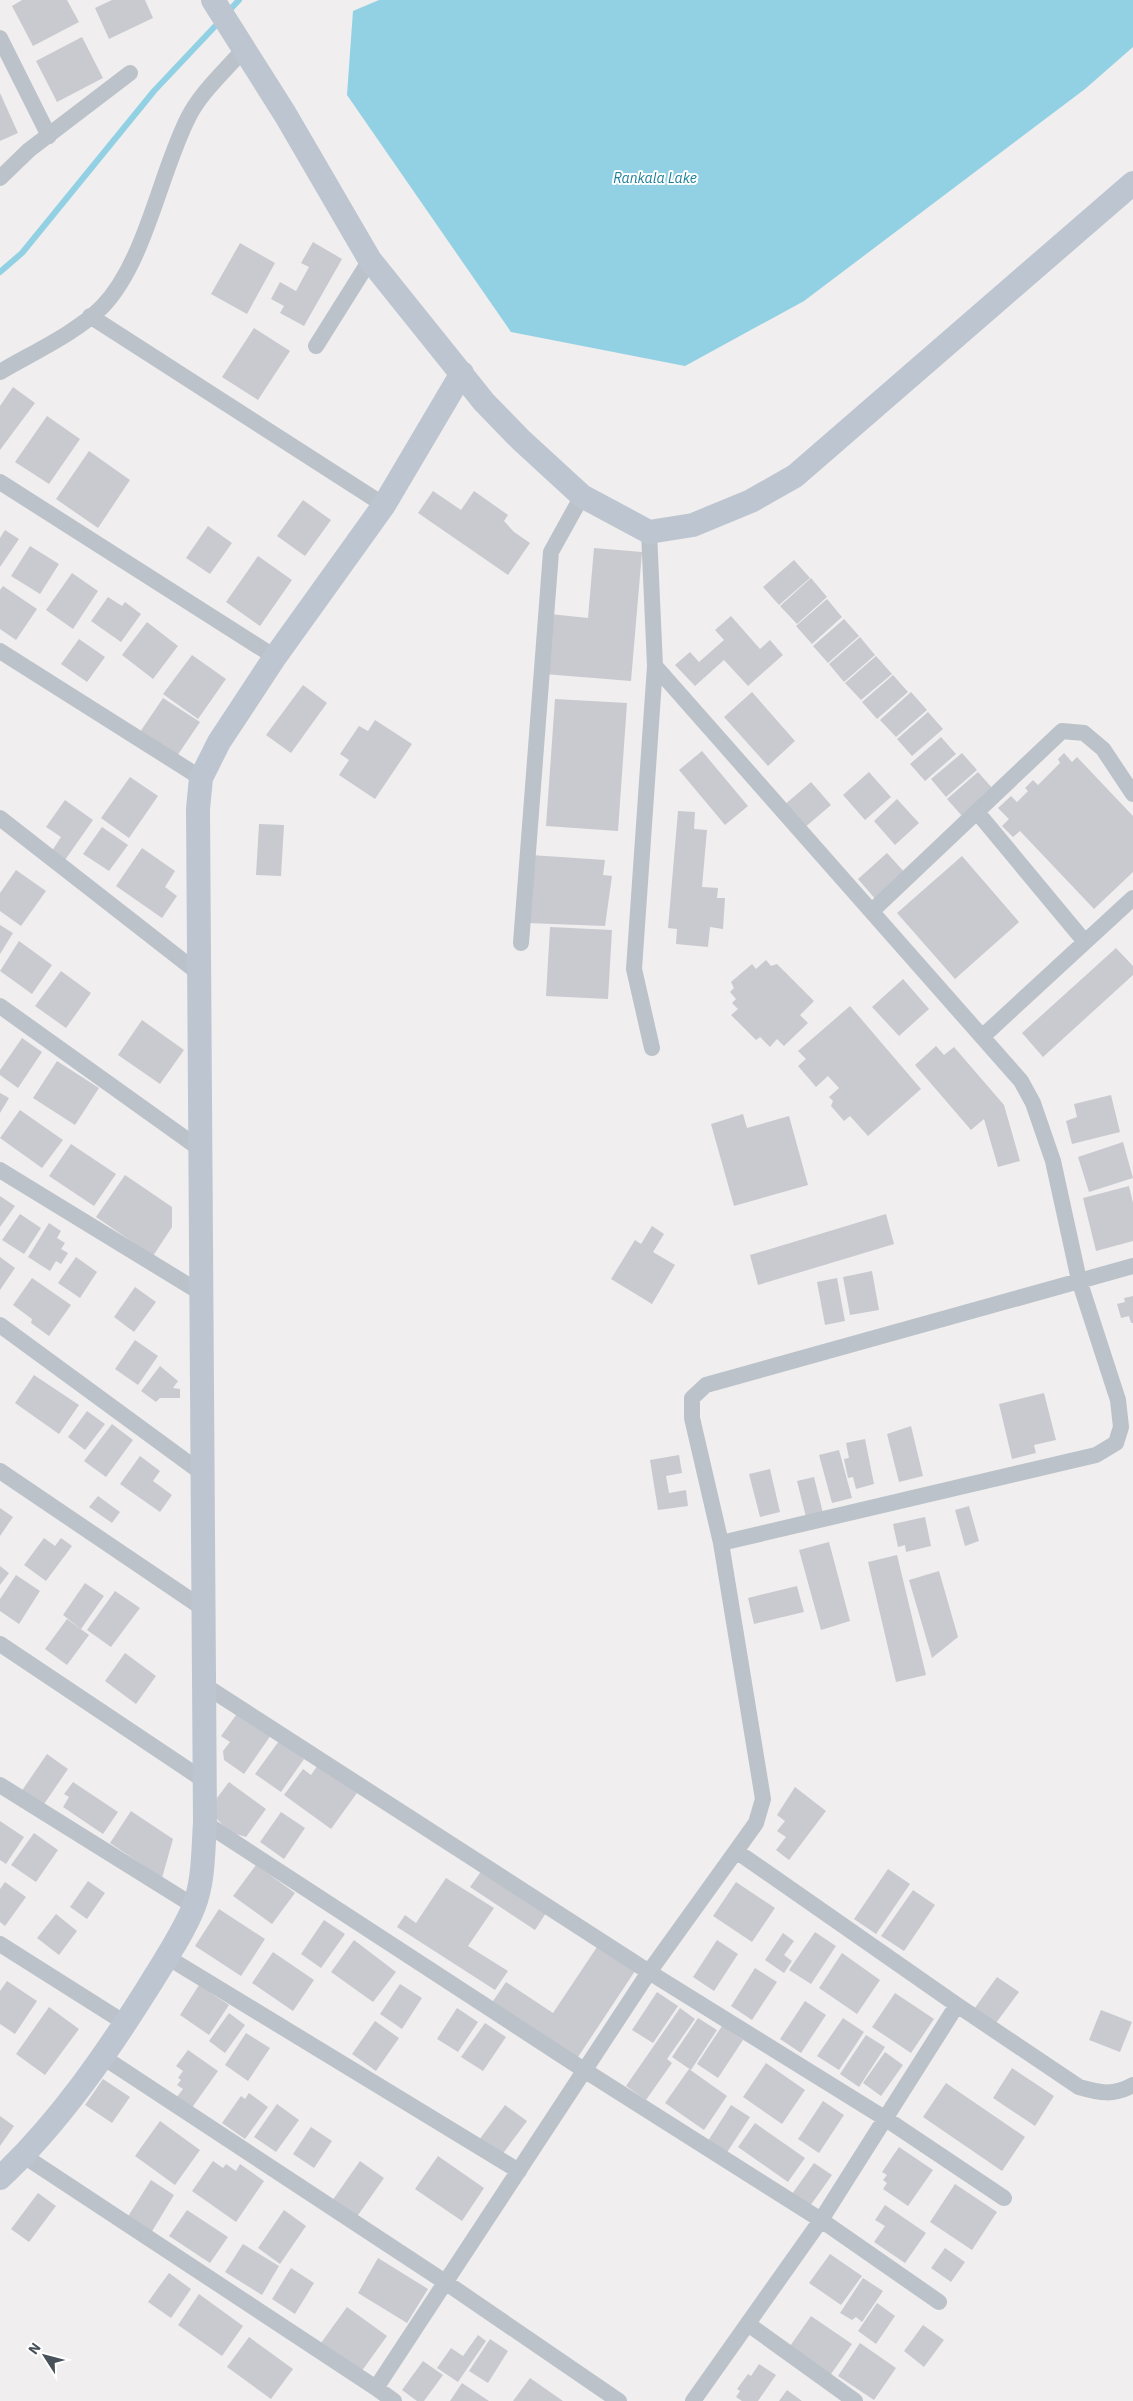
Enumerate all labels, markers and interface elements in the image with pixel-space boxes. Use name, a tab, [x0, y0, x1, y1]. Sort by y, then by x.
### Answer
water label: Rankala Lake	[613, 169, 697, 187]
north arrow	[20, 2331, 70, 2381]
text: N	[24, 2339, 45, 2358]

